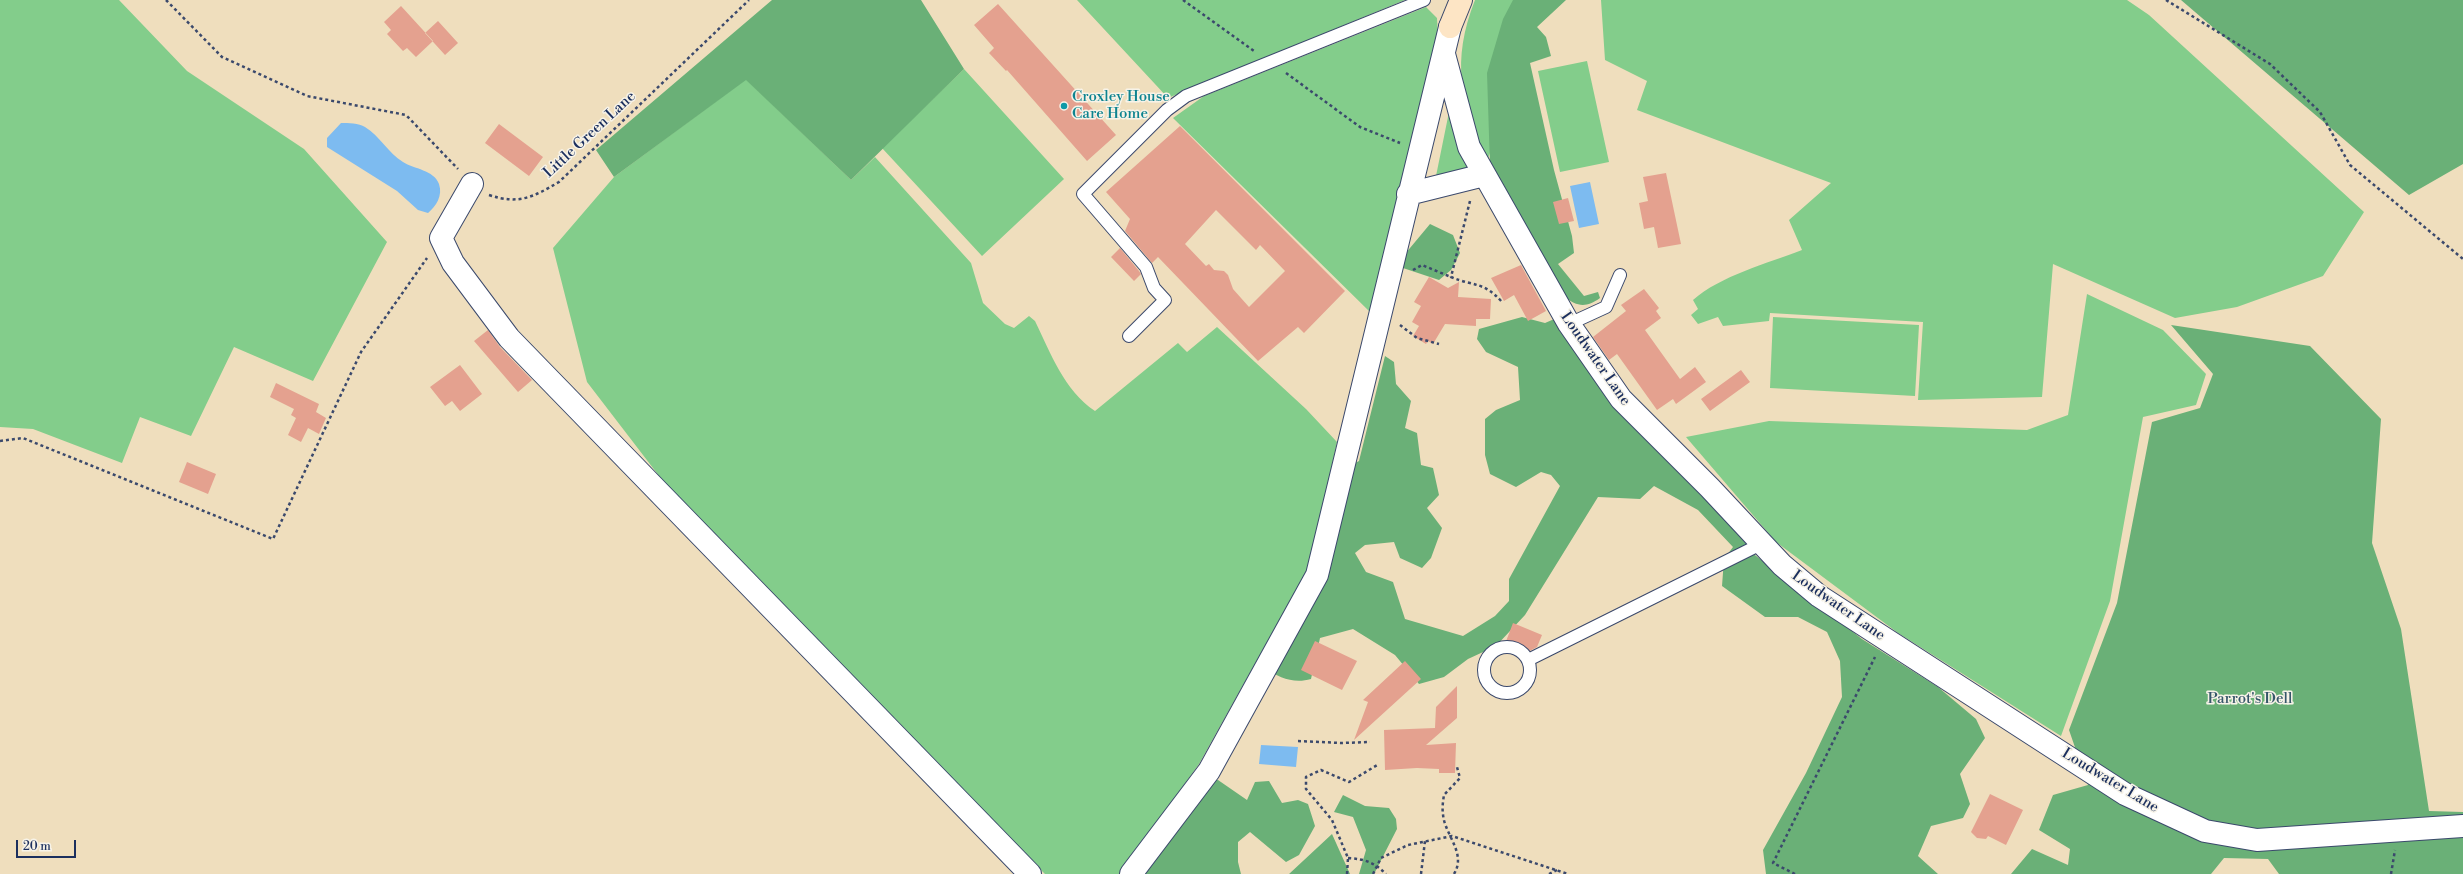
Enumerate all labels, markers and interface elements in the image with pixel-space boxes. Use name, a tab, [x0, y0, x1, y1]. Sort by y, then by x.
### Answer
street label: Little Green Lane	[540, 88, 640, 182]
place label: Croxley House Care Home	[1072, 88, 1170, 123]
marker: Croxley House Care Home	[1059, 101, 1069, 111]
street label: Loudwater Lane	[1556, 309, 1634, 409]
street label: Loudwater Lane	[1788, 567, 1888, 645]
park label: Parrot's Dell	[2208, 690, 2292, 708]
street label: Loudwater Lane	[2058, 745, 2162, 817]
scale bar	[18, 832, 78, 858]
text: 20 m	[23, 839, 51, 854]

